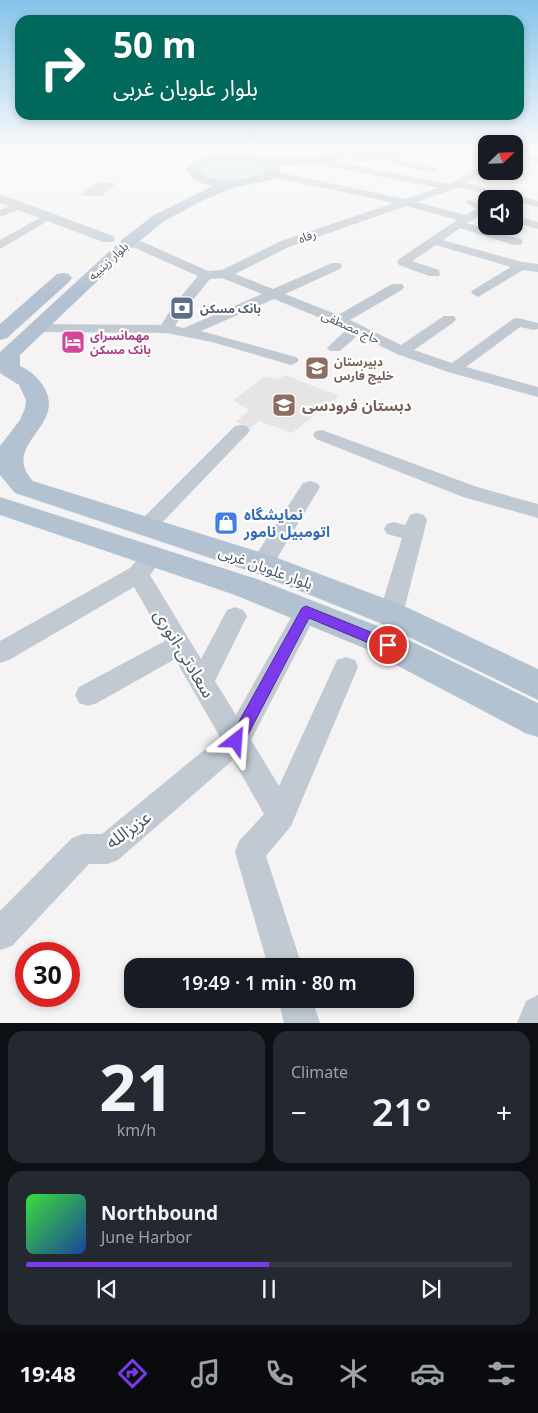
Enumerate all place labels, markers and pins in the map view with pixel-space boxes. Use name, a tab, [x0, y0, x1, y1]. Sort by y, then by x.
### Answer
bank icon: بانک مسکن	[169, 295, 195, 321]
place label: بانک مسکن	[200, 300, 261, 317]
place label: مهمانسرای بانک مسکن	[90, 327, 151, 358]
hotel icon: مهمانسرای بانک مسکن	[60, 329, 86, 355]
place label: دبیرستان خلیج فارس	[334, 353, 394, 385]
school or university icon: دبیرستان خلیج فارس	[304, 355, 330, 381]
school or university icon: دبستان فرودسی	[271, 392, 297, 418]
place label: دبستان فرودسی	[302, 395, 412, 415]
place label: نمایشگاه اتومبیل نامور	[243, 504, 330, 541]
shop icon: نمایشگاه اتومبیل نامور	[213, 510, 239, 536]
pin	[367, 624, 409, 666]

